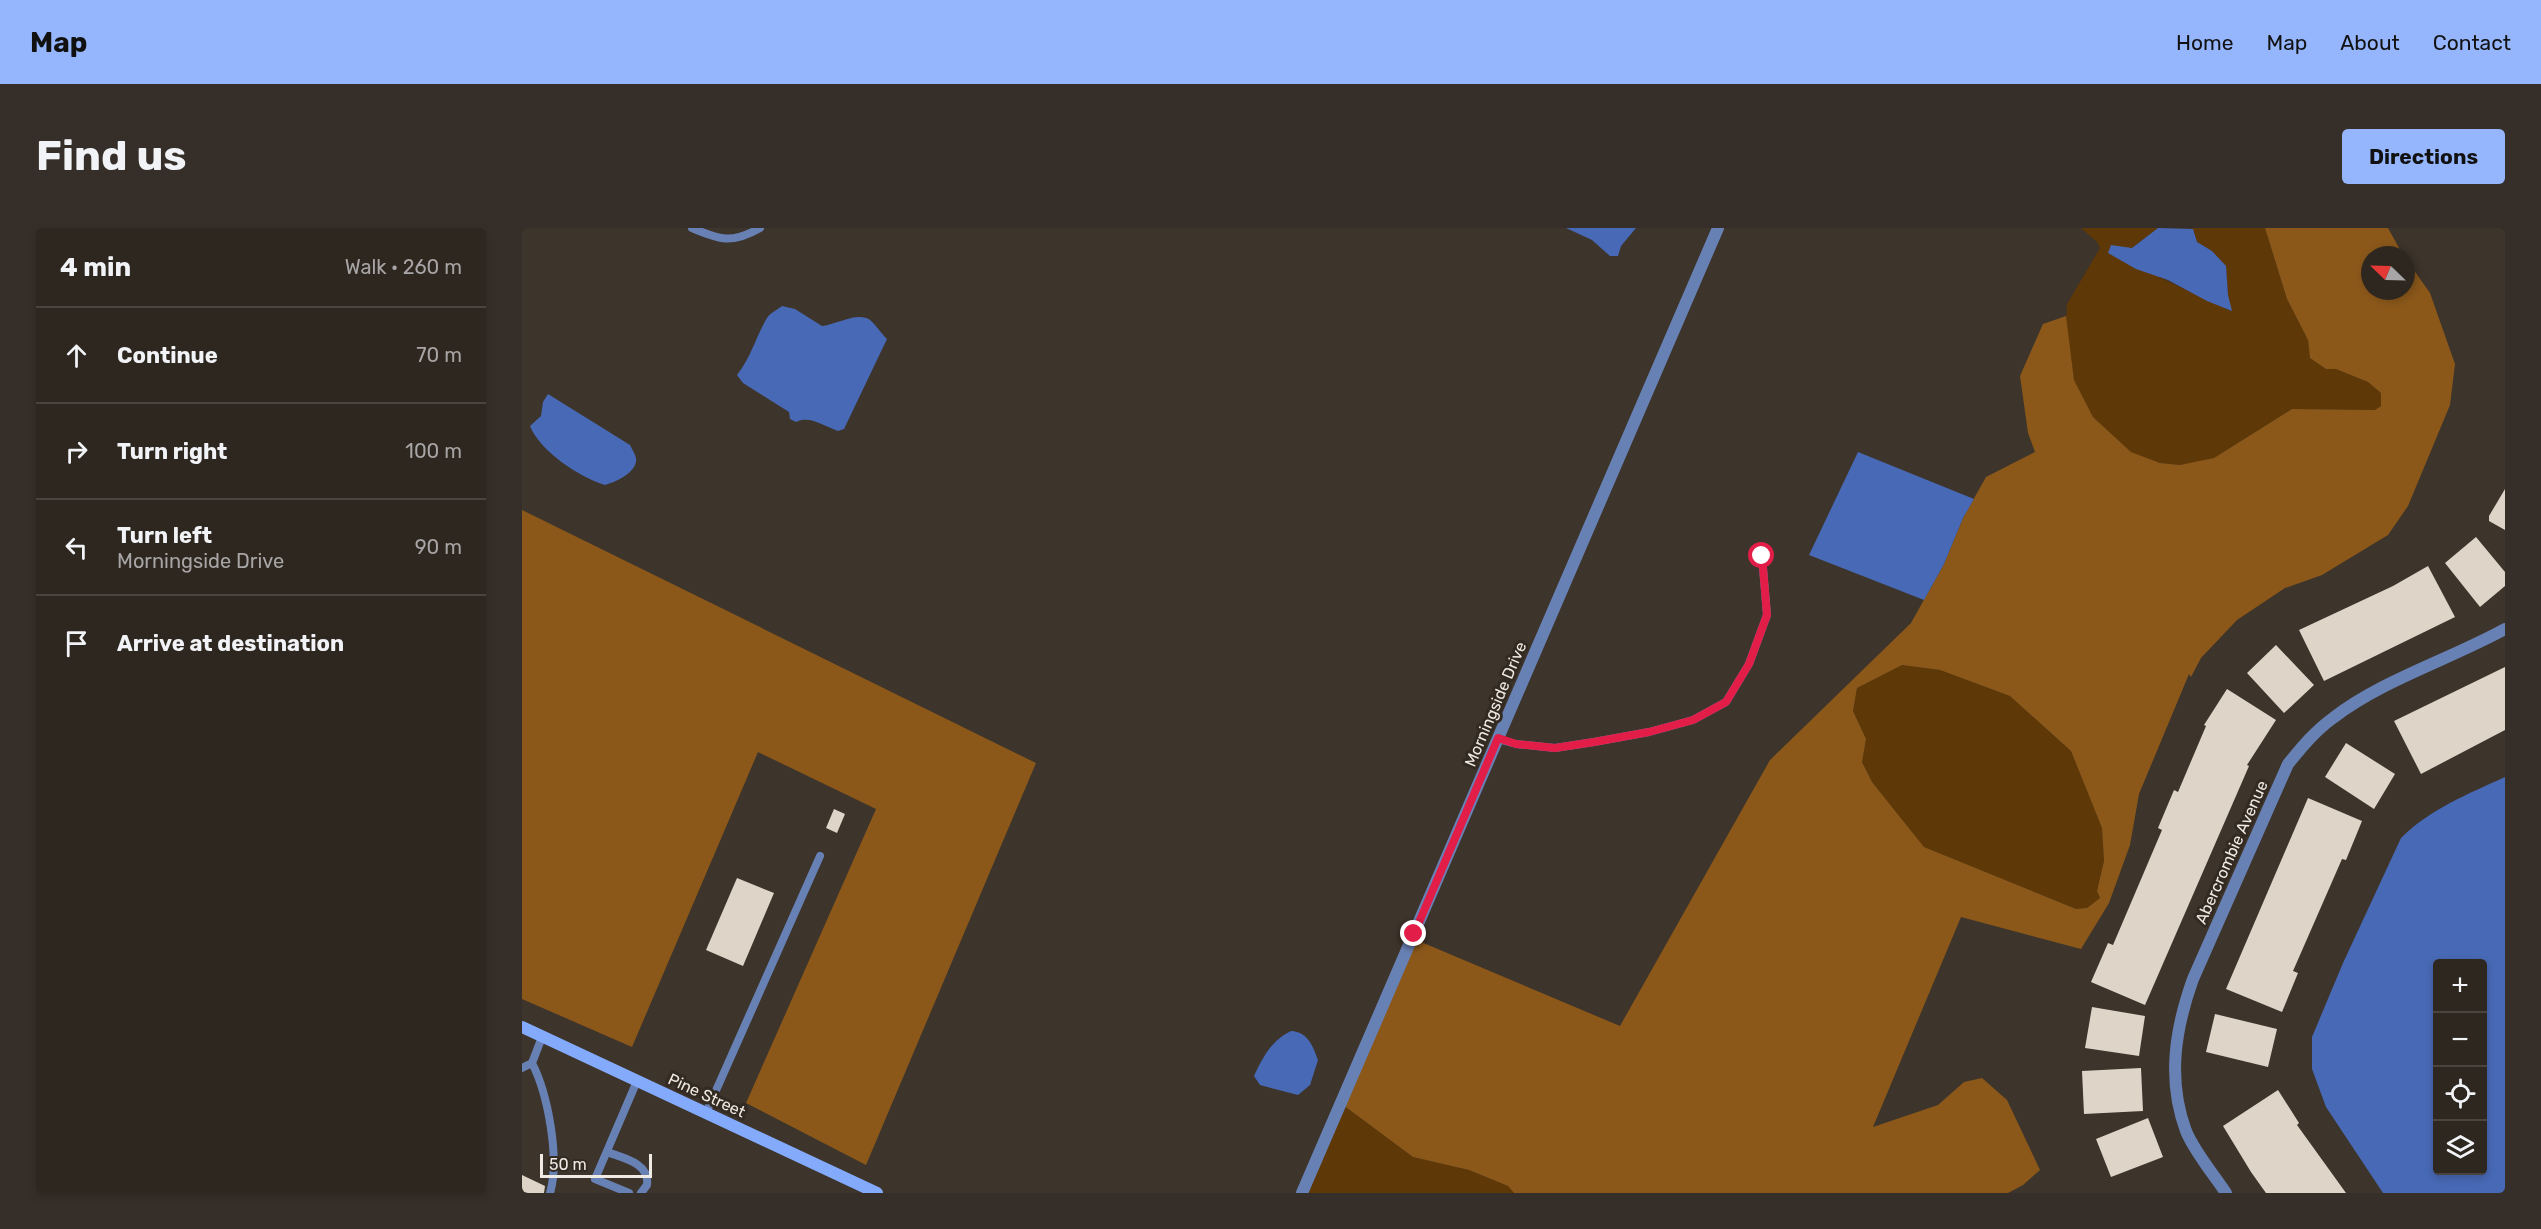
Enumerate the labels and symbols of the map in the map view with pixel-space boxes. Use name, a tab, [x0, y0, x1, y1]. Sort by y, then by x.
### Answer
north arrow	[2361, 246, 2415, 300]
route start	[1748, 542, 1774, 568]
street label: Morningside Drive	[1461, 639, 1530, 769]
street label: Abercrombie Avenue	[2191, 777, 2272, 927]
route end	[1400, 920, 1426, 946]
street label: Pine Street	[665, 1069, 748, 1122]
scale bar	[540, 1151, 652, 1178]

